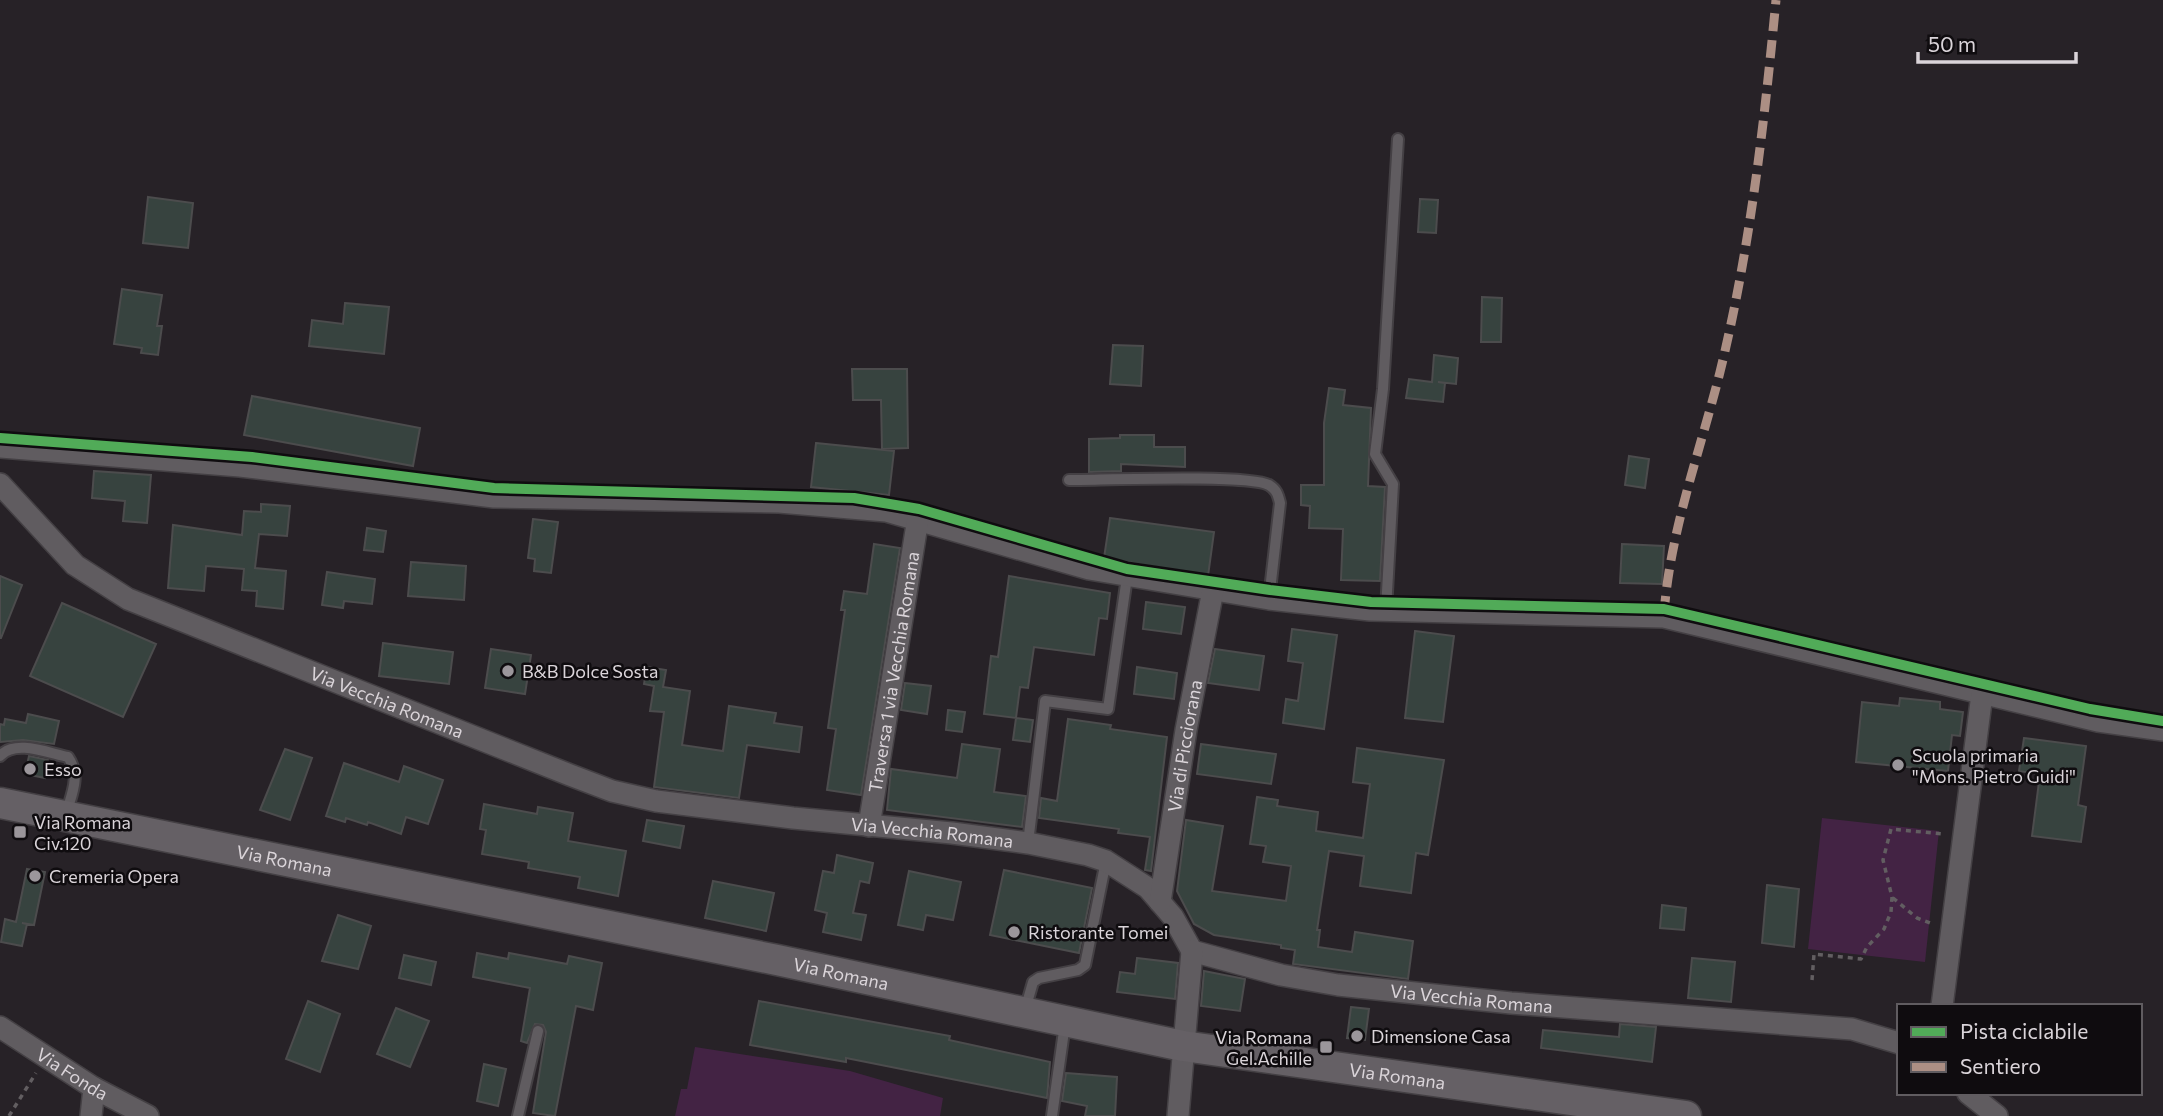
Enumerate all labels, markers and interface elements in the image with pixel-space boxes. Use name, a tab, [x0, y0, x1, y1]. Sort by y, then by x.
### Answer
scale bar	[1918, 21, 2076, 65]
text: 50 m	[1928, 31, 1976, 56]
street label: Traversa 1 via Vecchia Romana	[863, 550, 924, 794]
place label: B&B Dolce Sosta	[522, 660, 658, 682]
street label: Via Vecchia Romana	[307, 662, 467, 743]
marker: B&B Dolce Sosta	[500, 663, 516, 679]
street label: Via di Picciorana	[1163, 678, 1206, 814]
place label: Scuola primaria "Mons. Pietro Guidi"	[1912, 744, 2076, 787]
marker: Scuola primaria "Mons. Pietro Guidi"	[1890, 757, 1906, 773]
place label: Esso	[44, 758, 82, 780]
marker: Esso	[22, 761, 38, 777]
place label: Via Romana Civ.120	[34, 811, 131, 854]
street label: Via Vecchia Romana	[850, 813, 1015, 852]
marker: Via Romana Civ.120	[12, 824, 28, 840]
street label: Via Romana	[235, 840, 334, 881]
place label: Cremeria Opera	[49, 865, 179, 887]
marker: Cremeria Opera	[27, 868, 43, 884]
place label: Ristorante Tomei	[1028, 921, 1169, 943]
marker: Ristorante Tomei	[1006, 924, 1022, 940]
street label: Via Romana	[791, 953, 891, 994]
street label: Via Vecchia Romana	[1389, 979, 1553, 1017]
legend	[1897, 1004, 2142, 1095]
text: Pista ciclabile	[1960, 1018, 2088, 1043]
place label: Dimensione Casa	[1371, 1025, 1511, 1047]
place label: Via Romana Gel.Achille	[1215, 1026, 1312, 1069]
marker: Dimensione Casa	[1349, 1028, 1365, 1044]
marker: Via Romana Gel.Achille	[1318, 1039, 1334, 1055]
street label: Via Fonda	[32, 1043, 112, 1104]
text: Sentiero	[1960, 1053, 2041, 1078]
street label: Via Romana	[1348, 1058, 1447, 1093]

